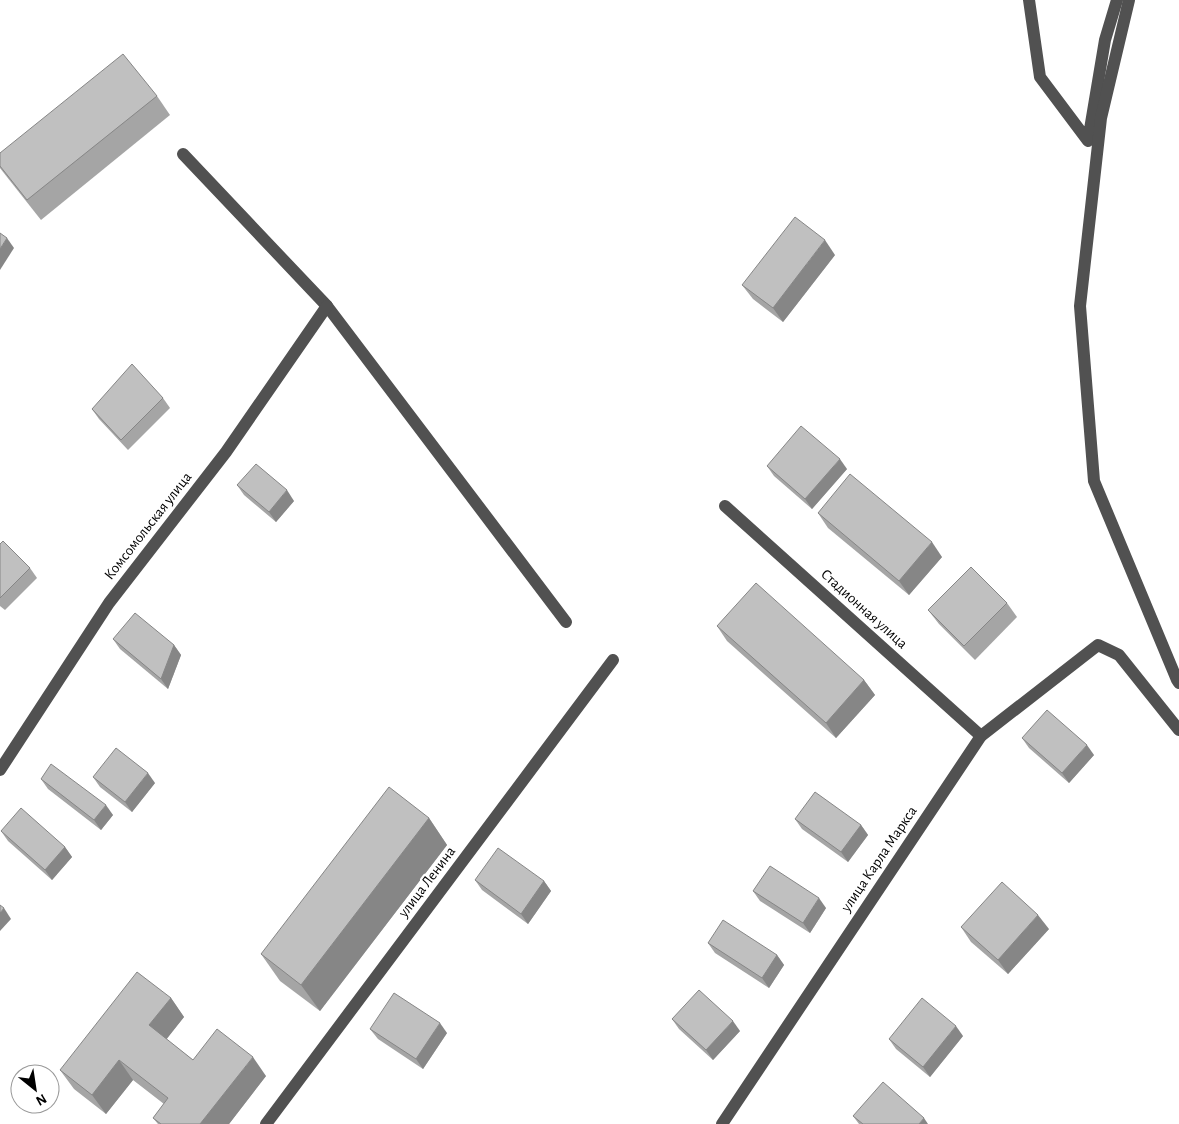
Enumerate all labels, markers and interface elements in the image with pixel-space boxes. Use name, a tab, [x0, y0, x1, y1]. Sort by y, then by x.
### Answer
street label: Комсомольская улица	[101, 469, 195, 583]
street label: Стадионная улица	[818, 566, 910, 652]
street label: улица Карла Маркса	[838, 804, 920, 915]
street label: улица Ленина	[395, 844, 458, 921]
north arrow	[10, 1064, 60, 1114]
text: N	[33, 1091, 49, 1108]

